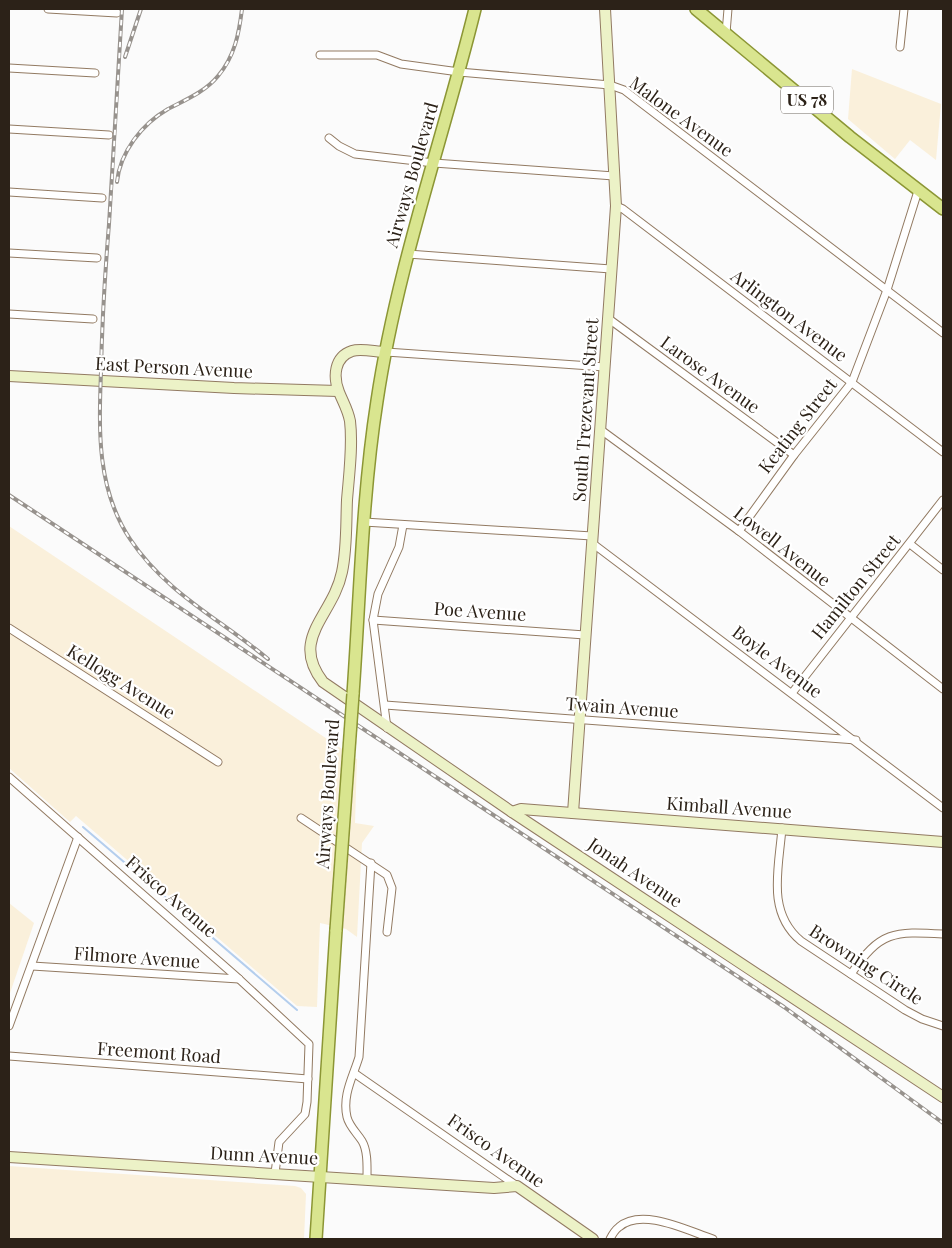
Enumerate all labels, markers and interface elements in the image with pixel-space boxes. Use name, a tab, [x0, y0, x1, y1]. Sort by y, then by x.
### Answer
street label: Malone Avenue	[625, 70, 738, 162]
road number: US 78	[781, 86, 833, 114]
street label: Airways Boulevard	[379, 99, 443, 251]
street label: Arlington Avenue	[726, 263, 853, 367]
street label: South Trezevant Street	[567, 317, 603, 502]
street label: Larose Avenue	[656, 330, 765, 418]
street label: East Person Avenue	[95, 351, 254, 383]
street label: Keating Street	[753, 372, 842, 478]
street label: Lowell Avenue	[729, 501, 836, 592]
street label: Hamilton Street	[805, 528, 905, 644]
street label: Poe Avenue	[433, 596, 527, 626]
street label: Boyle Avenue	[728, 619, 828, 703]
street label: Kellogg Avenue	[63, 638, 180, 724]
street label: Twain Avenue	[565, 691, 679, 723]
street label: Airways Boulevard	[310, 718, 344, 871]
street label: Kimball Avenue	[666, 791, 793, 823]
street label: Jonah Avenue	[583, 831, 687, 913]
street label: Frisco Avenue	[121, 850, 222, 943]
street label: Browning Circle	[805, 918, 928, 1010]
street label: Filmore Avenue	[73, 941, 201, 973]
street label: Freemont Road	[96, 1036, 222, 1068]
street label: Frisco Avenue	[443, 1108, 550, 1193]
street label: Dunn Avenue	[209, 1140, 319, 1170]

